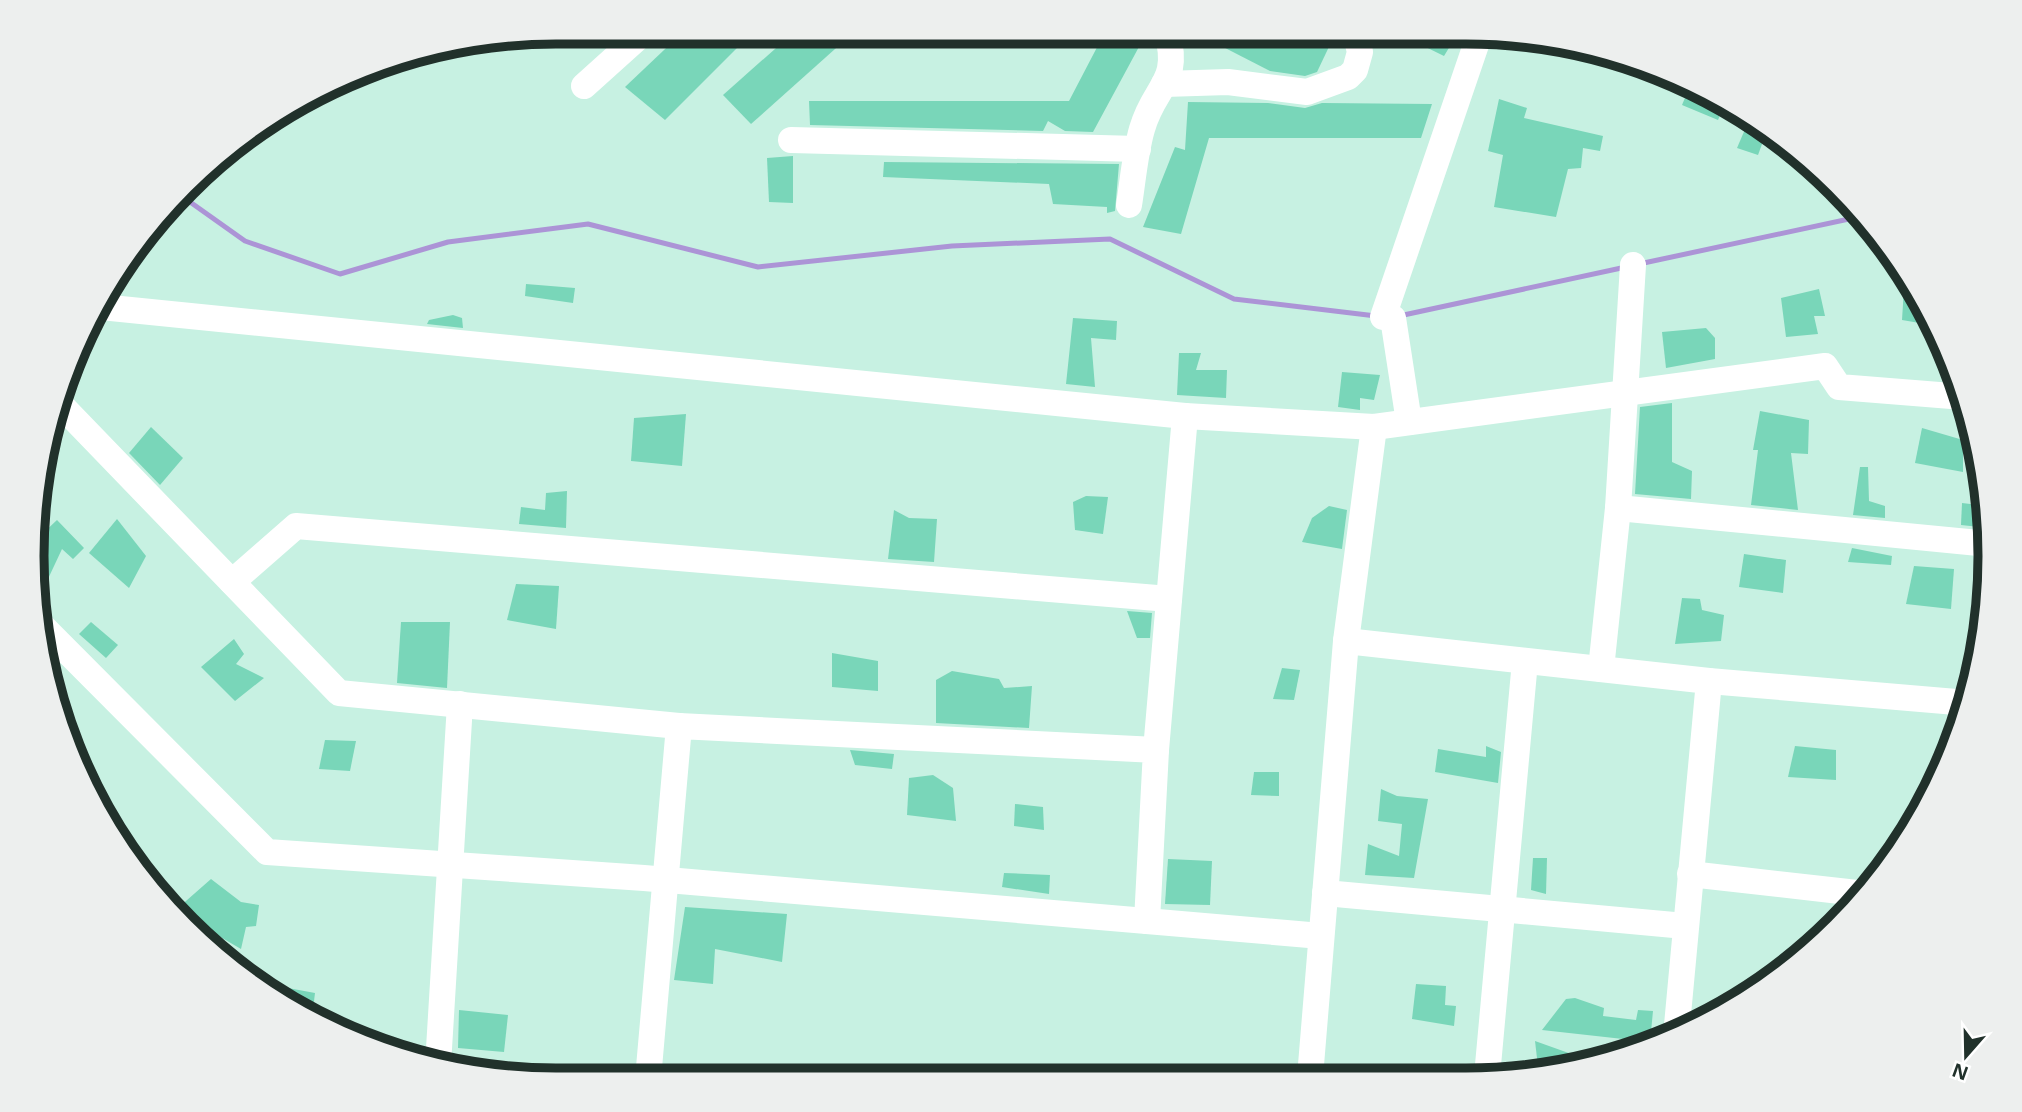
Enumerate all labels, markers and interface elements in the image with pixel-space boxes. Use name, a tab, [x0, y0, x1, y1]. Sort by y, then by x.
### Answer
north arrow	[1931, 1021, 2001, 1091]
text: N	[1948, 1057, 1972, 1087]

